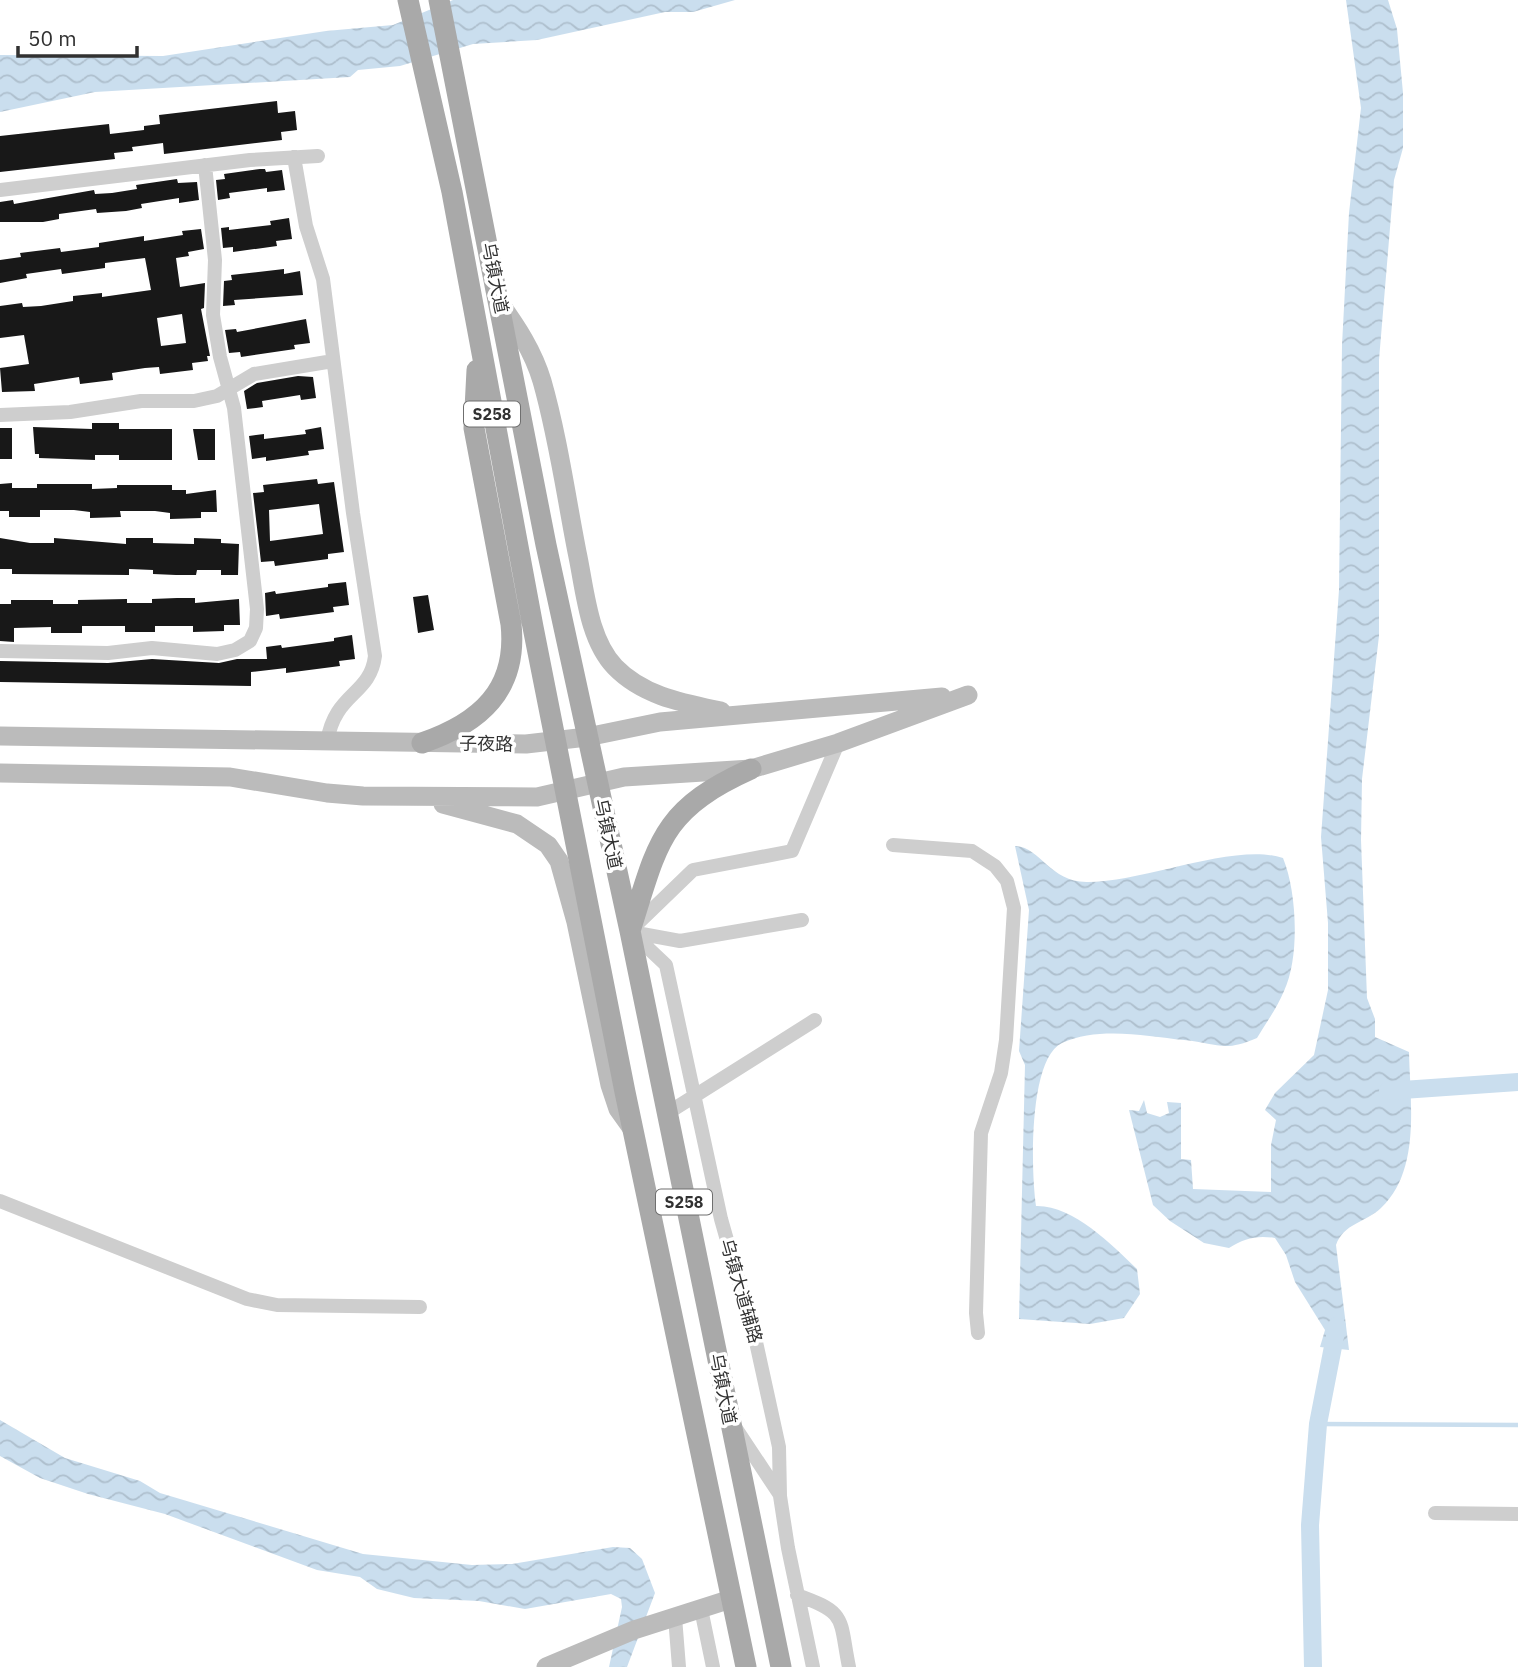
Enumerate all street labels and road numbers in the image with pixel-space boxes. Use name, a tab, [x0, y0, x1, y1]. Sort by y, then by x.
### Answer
street label: 乌镇大道	[477, 240, 514, 315]
road number: S258	[464, 402, 520, 426]
street label: 子夜路	[459, 732, 513, 755]
street label: 乌镇大道	[590, 796, 627, 872]
road number: S258	[656, 1190, 712, 1214]
street label: 乌镇大道辅路	[716, 1236, 767, 1346]
street label: 乌镇大道	[705, 1351, 742, 1426]

